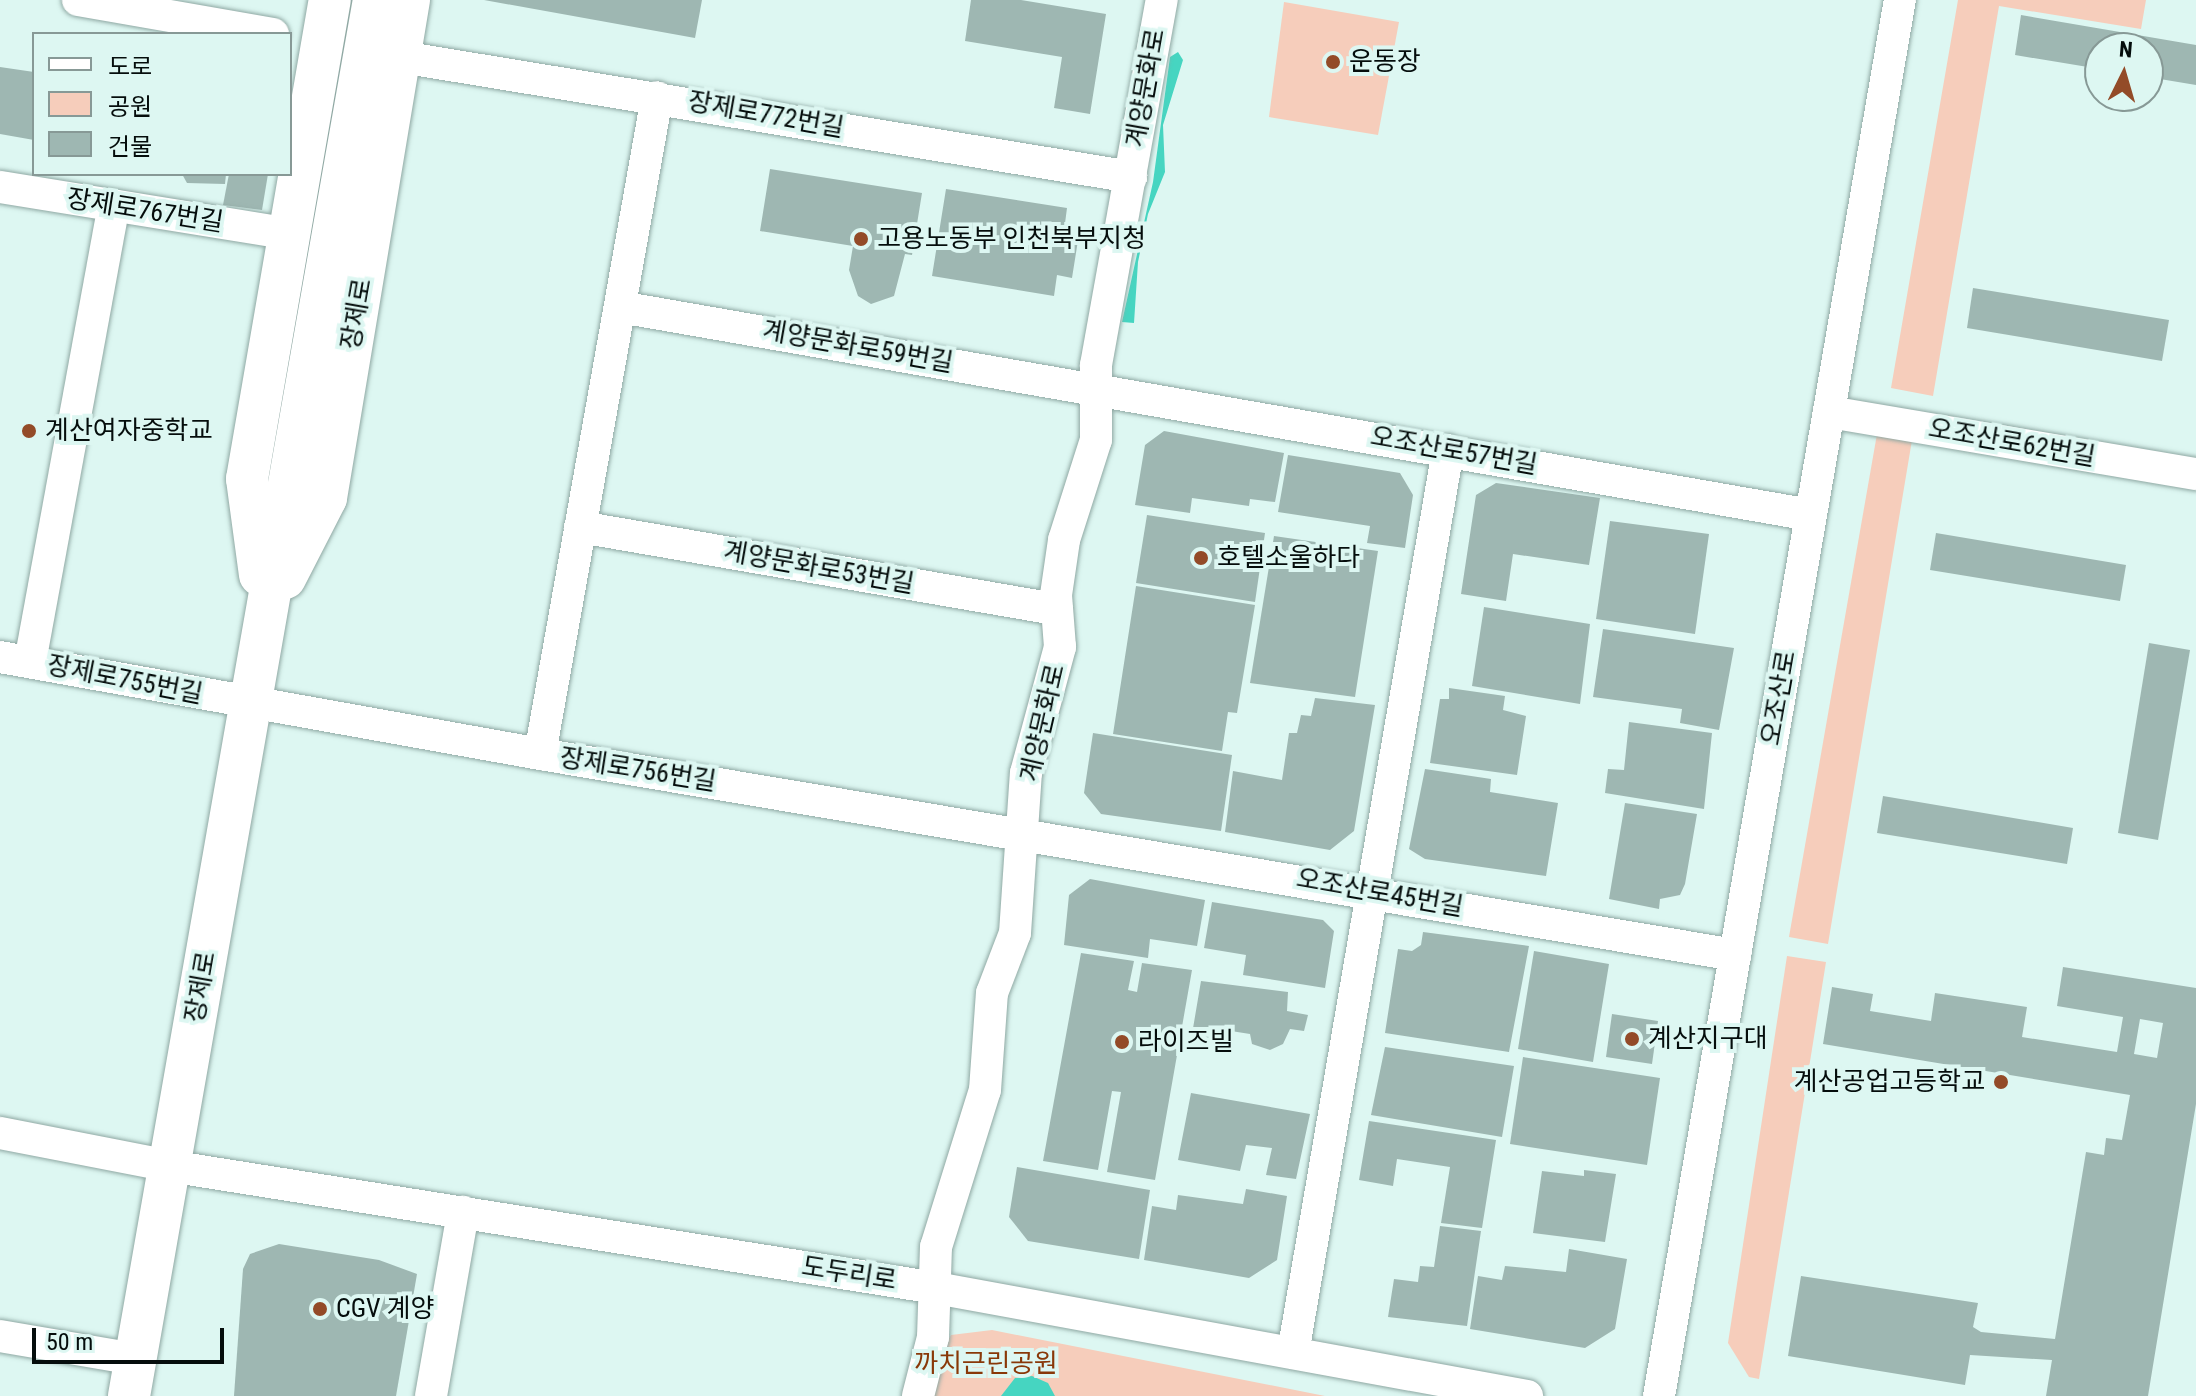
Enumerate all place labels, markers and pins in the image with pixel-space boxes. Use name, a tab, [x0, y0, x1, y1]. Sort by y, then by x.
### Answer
place label: 운동장	[1349, 46, 1421, 78]
marker: 운동장	[1324, 53, 1342, 71]
place label: 고용노동부 인천북부지청	[877, 223, 1146, 255]
marker: 고용노동부 인천북부지청	[852, 230, 870, 248]
place label: 계산여자중학교	[45, 415, 212, 447]
marker: 계산여자중학교	[20, 422, 38, 440]
place label: 호텔소울하다	[1217, 542, 1361, 574]
marker: 호텔소울하다	[1192, 549, 1210, 567]
place label: 계산지구대	[1648, 1023, 1768, 1055]
place label: 라이즈빌	[1138, 1026, 1234, 1058]
marker: 계산지구대	[1623, 1030, 1641, 1048]
marker: 라이즈빌	[1113, 1033, 1131, 1051]
place label: 계산공업고등학교	[1794, 1066, 1985, 1098]
marker: 계산공업고등학교	[1992, 1073, 2010, 1091]
place label: CGV 계양	[336, 1293, 434, 1325]
marker: CGV 계양	[311, 1300, 329, 1318]

